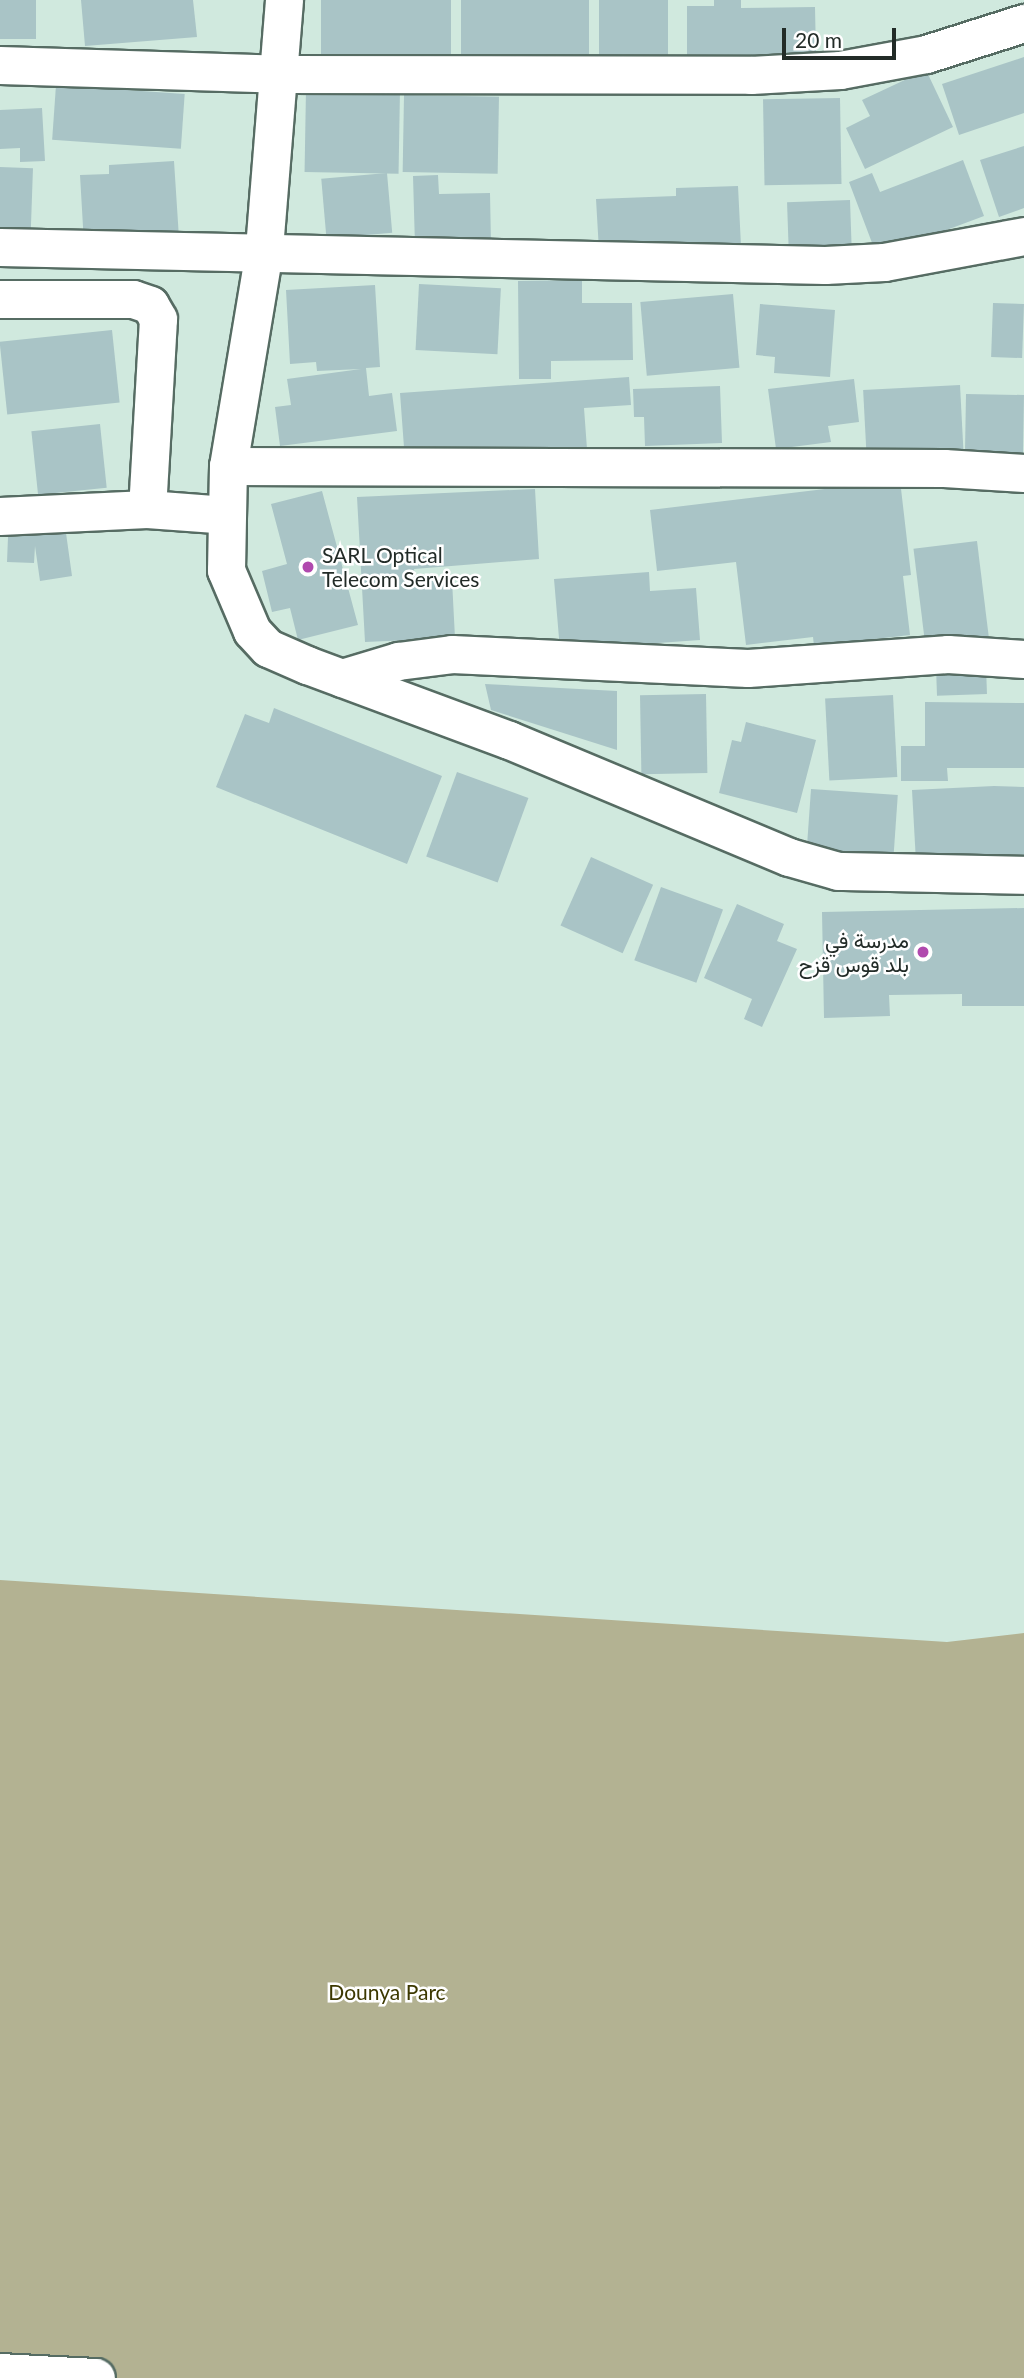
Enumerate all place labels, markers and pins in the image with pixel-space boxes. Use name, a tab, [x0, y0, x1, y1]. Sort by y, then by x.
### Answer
place label: SARL Optical Telecom Services	[322, 542, 479, 592]
marker: SARL Optical Telecom Services	[300, 559, 316, 575]
place label: مدرسة في بلد قوس قزح	[799, 927, 909, 977]
marker: مدرسة في بلد قوس قزح	[915, 944, 931, 960]

